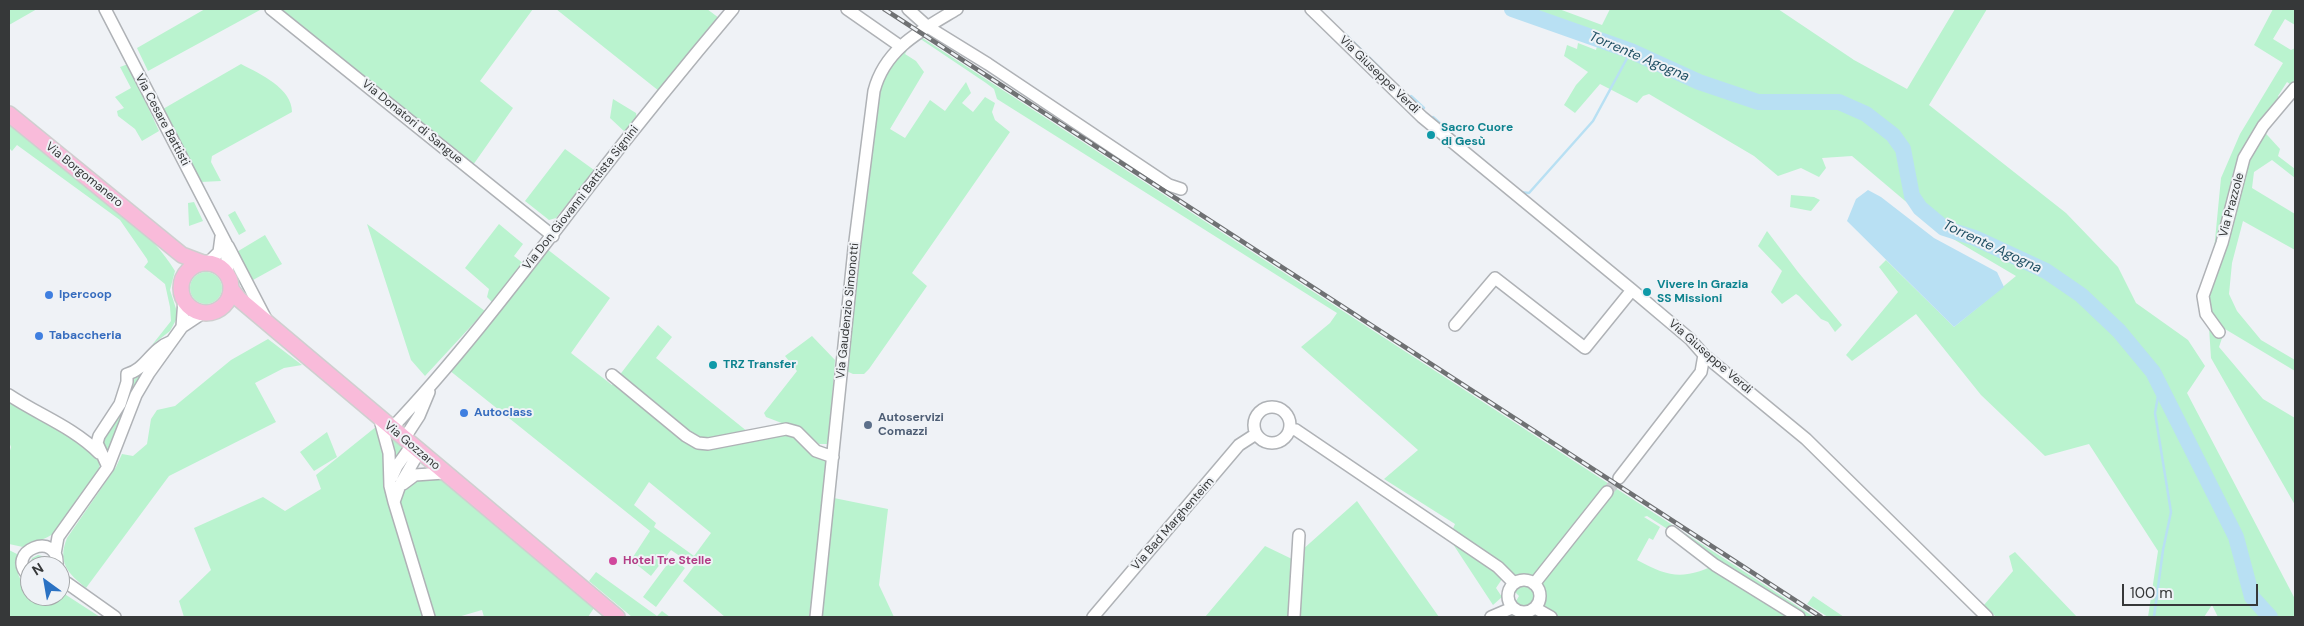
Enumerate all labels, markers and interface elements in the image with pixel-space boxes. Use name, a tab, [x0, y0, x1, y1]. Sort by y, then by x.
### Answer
water label: Torrente Agogna	[1587, 28, 1691, 86]
street label: Via Giuseppe Verdi	[1336, 33, 1422, 117]
street label: Via Cesare Battisti	[132, 72, 192, 168]
street label: Via Donatori di Sangue	[359, 77, 465, 167]
place label: Sacro Cuore di Gesù	[1441, 121, 1513, 149]
street label: Via Don Giovanni Battista Signini	[520, 123, 642, 273]
marker: Sacro Cuore di Gesù	[1425, 129, 1437, 141]
street label: Via Borgomanero	[43, 139, 125, 211]
street label: Via Prazzole	[2216, 171, 2248, 239]
water label: Torrente Agogna	[1940, 217, 2044, 277]
street label: Via Gaudenzio Simonotti	[834, 242, 862, 380]
place label: Vivere In Grazia SS Missioni	[1657, 278, 1748, 306]
marker: Vivere In Grazia SS Missioni	[1641, 286, 1653, 298]
place label: Ipercoop	[59, 288, 112, 302]
marker: Ipercoop	[43, 289, 55, 301]
street label: Via Giuseppe Verdi	[1665, 317, 1755, 397]
place label: Tabaccheria	[49, 329, 121, 343]
marker: Tabaccheria	[33, 330, 45, 342]
place label: TRZ Transfer	[723, 358, 796, 372]
marker: TRZ Transfer	[707, 359, 719, 371]
place label: Autoclass	[474, 406, 532, 420]
marker: Autoclass	[458, 407, 470, 419]
place label: Autoservizi Comazzi	[878, 411, 944, 439]
street label: Via Gozzano	[381, 419, 443, 473]
marker: Autoservizi Comazzi	[862, 419, 874, 431]
street label: Via Bad Marghenteim	[1129, 475, 1217, 573]
place label: Hotel Tre Stelle	[623, 554, 712, 568]
marker: Hotel Tre Stelle	[607, 555, 619, 567]
north arrow	[20, 556, 70, 606]
text: N	[28, 559, 47, 579]
scale bar	[2124, 574, 2260, 606]
text: 100 m	[2130, 583, 2173, 603]

